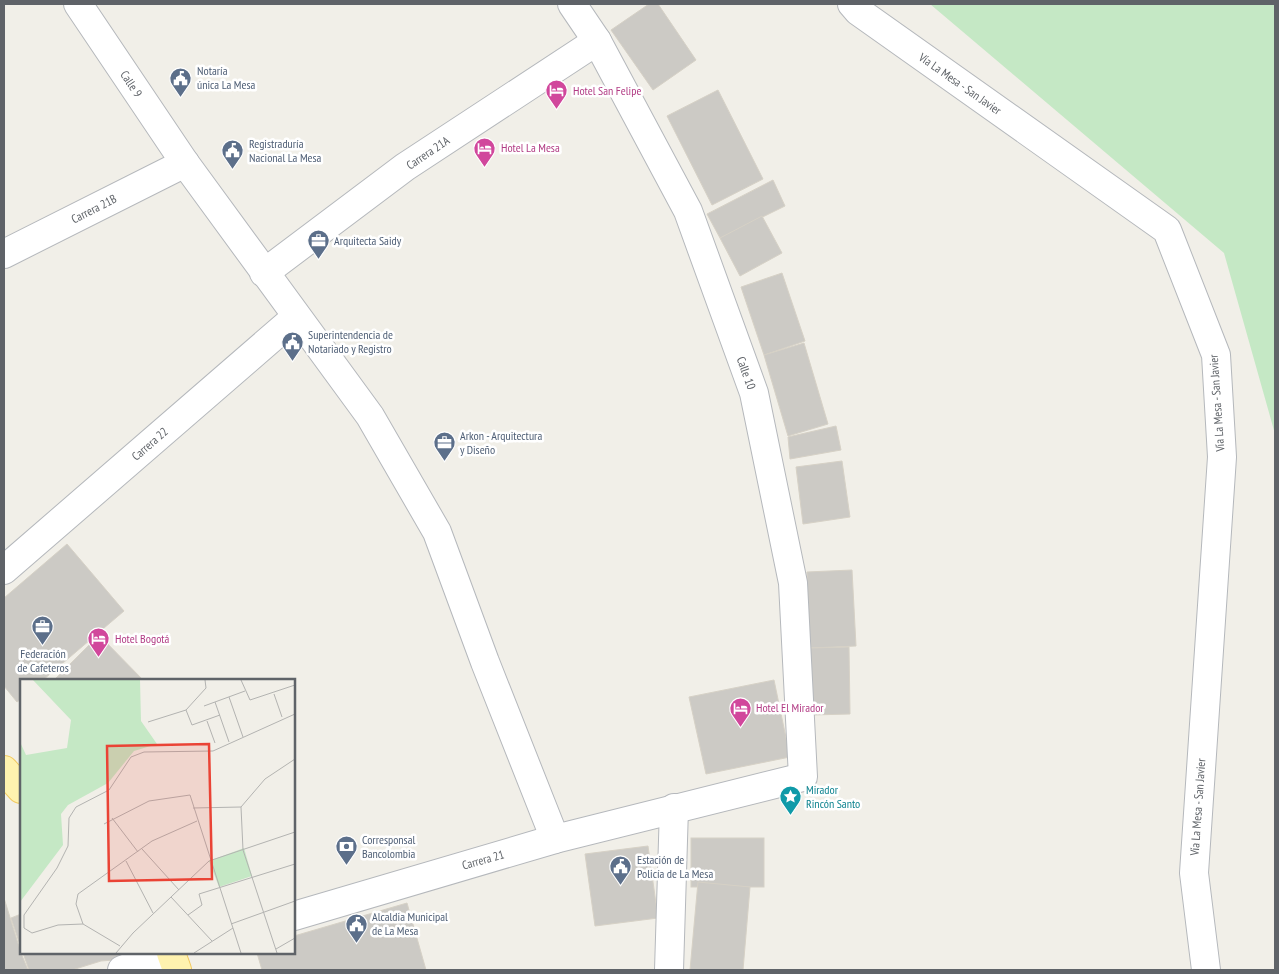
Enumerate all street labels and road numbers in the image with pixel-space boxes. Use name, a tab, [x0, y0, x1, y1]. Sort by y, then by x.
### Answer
street label: Vía La Mesa - San Javier	[915, 49, 1005, 118]
street label: Calle 9	[117, 68, 146, 100]
street label: Carrera 21A	[403, 133, 452, 172]
street label: Carrera 21B	[69, 191, 119, 226]
street label: Vía La Mesa - San Javier	[1206, 353, 1227, 453]
street label: Calle 10	[734, 354, 759, 391]
street label: Carrera 22	[128, 424, 171, 463]
street label: Vía La Mesa - San Javier	[1187, 757, 1208, 857]
street label: Carrera 21	[460, 846, 506, 873]

